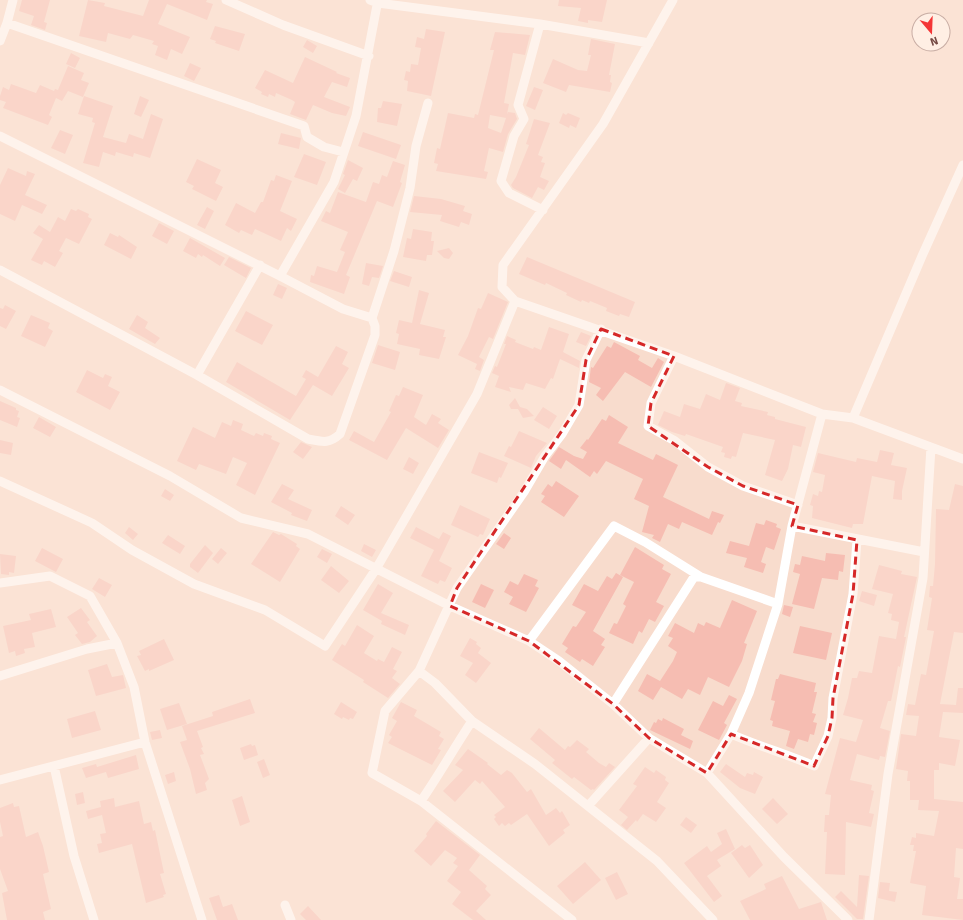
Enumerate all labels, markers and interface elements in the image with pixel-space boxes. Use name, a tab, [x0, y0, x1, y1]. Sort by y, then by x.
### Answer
north arrow	[911, 12, 951, 52]
text: N	[928, 34, 940, 48]

